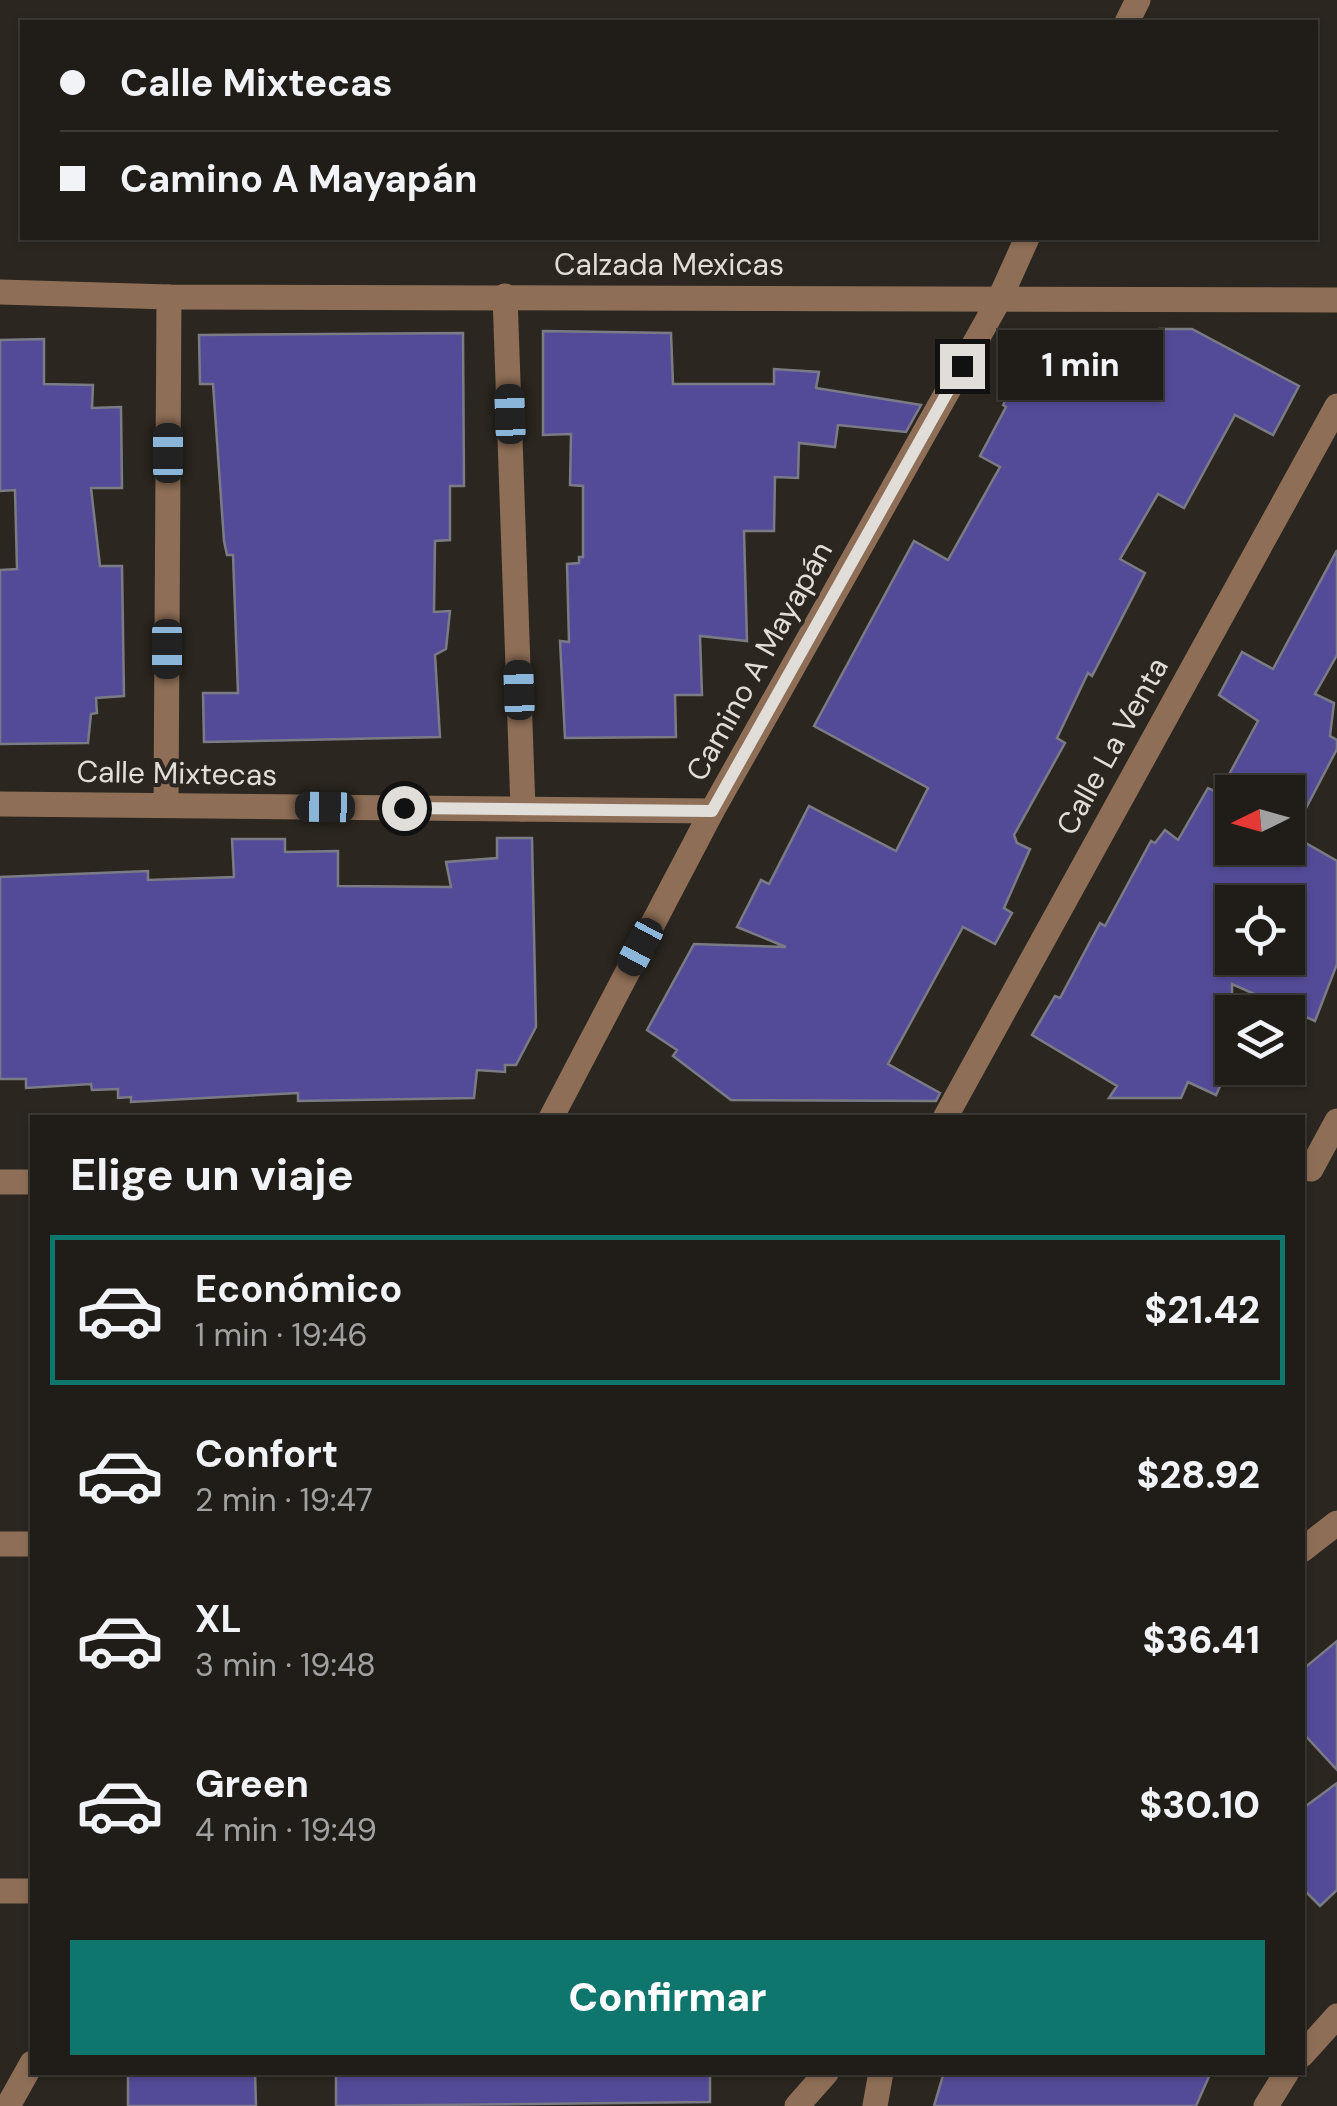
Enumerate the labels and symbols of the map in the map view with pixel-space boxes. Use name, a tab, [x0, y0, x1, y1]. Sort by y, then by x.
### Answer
street label: Calzada Mexicas	[554, 245, 784, 284]
callout: 1 min	[997, 331, 1162, 401]
route end	[940, 344, 985, 389]
car	[494, 383, 526, 445]
car	[153, 423, 183, 483]
street label: Camino A Mayapán	[677, 534, 841, 788]
car	[152, 619, 182, 679]
street label: Calle La Venta	[1047, 650, 1177, 842]
car	[503, 659, 535, 721]
street label: Calle Mixtecas	[76, 752, 278, 794]
north arrow	[1215, 775, 1305, 865]
route start	[382, 786, 427, 831]
car	[295, 791, 355, 823]
car	[613, 913, 667, 981]

